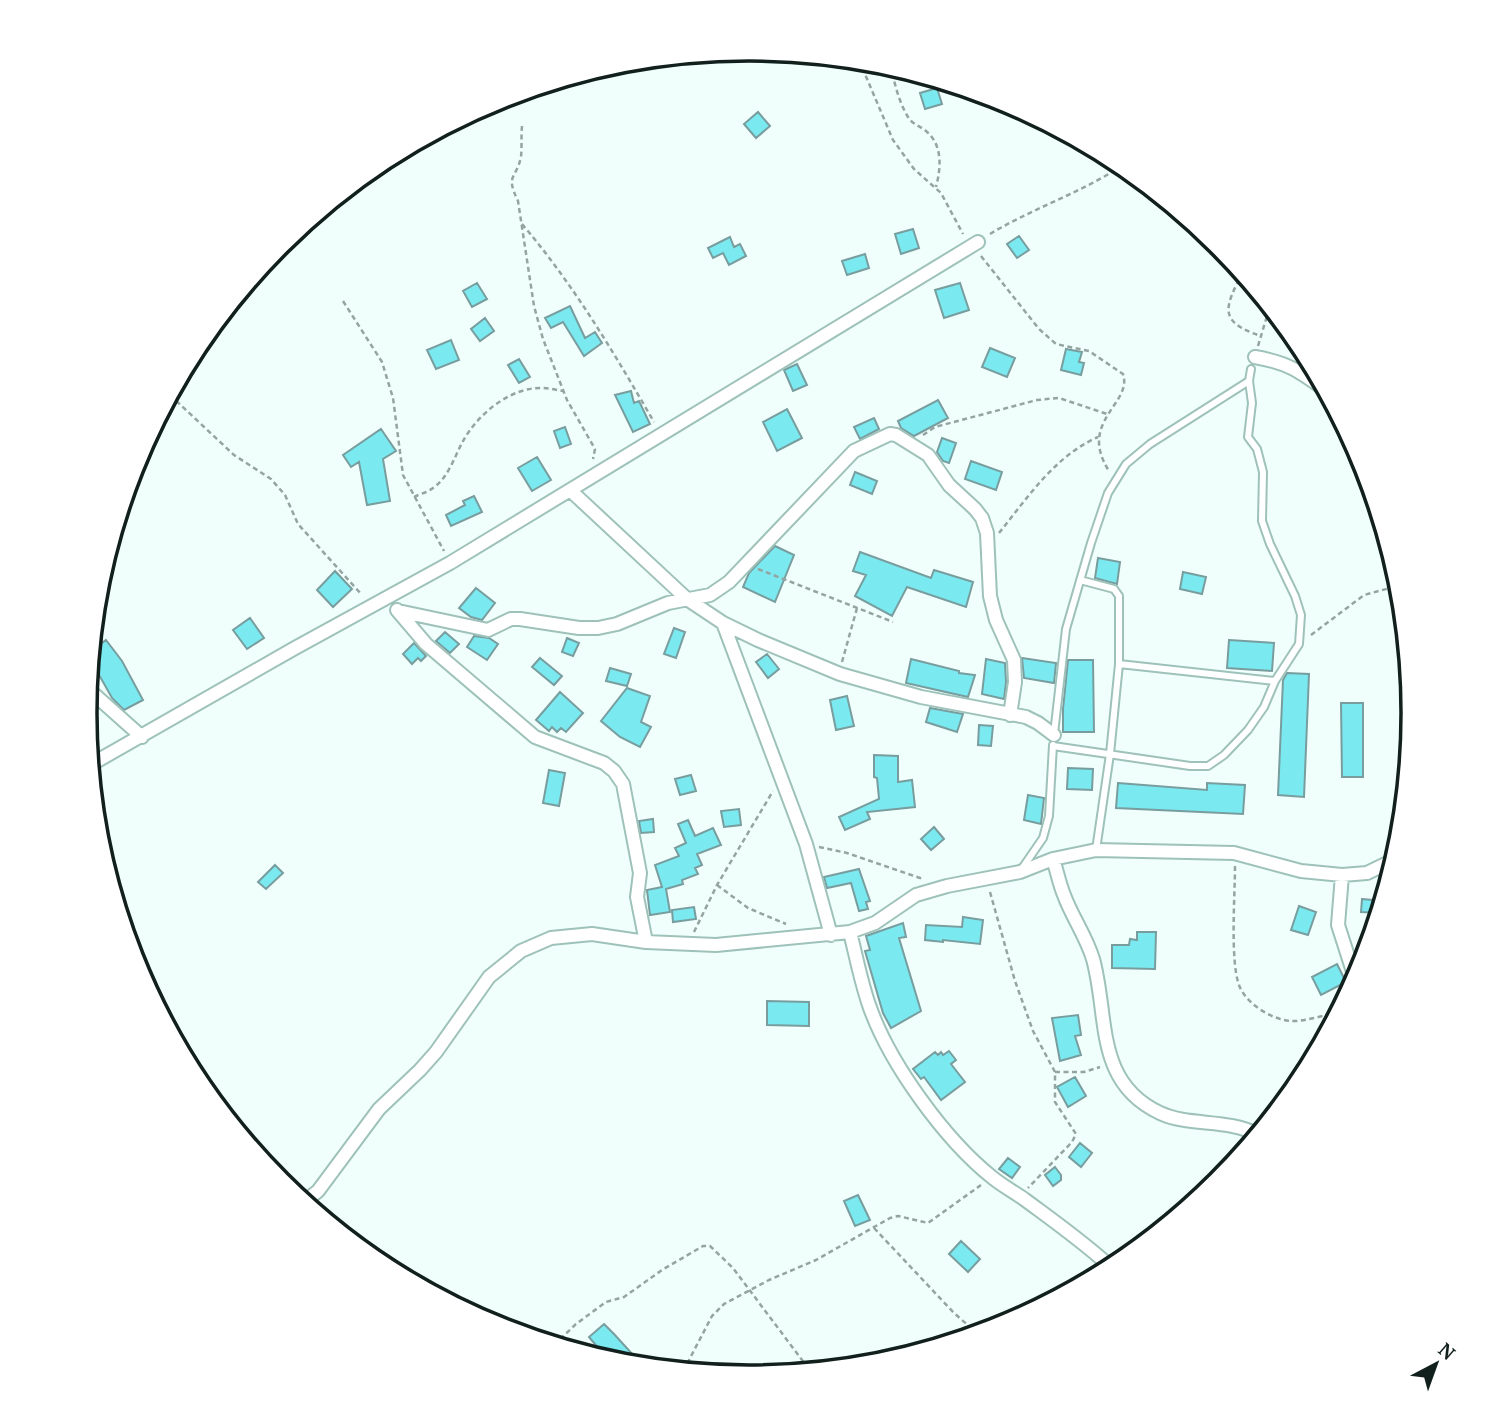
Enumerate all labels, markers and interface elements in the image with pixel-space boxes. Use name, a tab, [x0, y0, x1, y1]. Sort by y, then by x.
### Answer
north arrow	[1401, 1329, 1471, 1399]
text: N	[1434, 1337, 1462, 1365]

